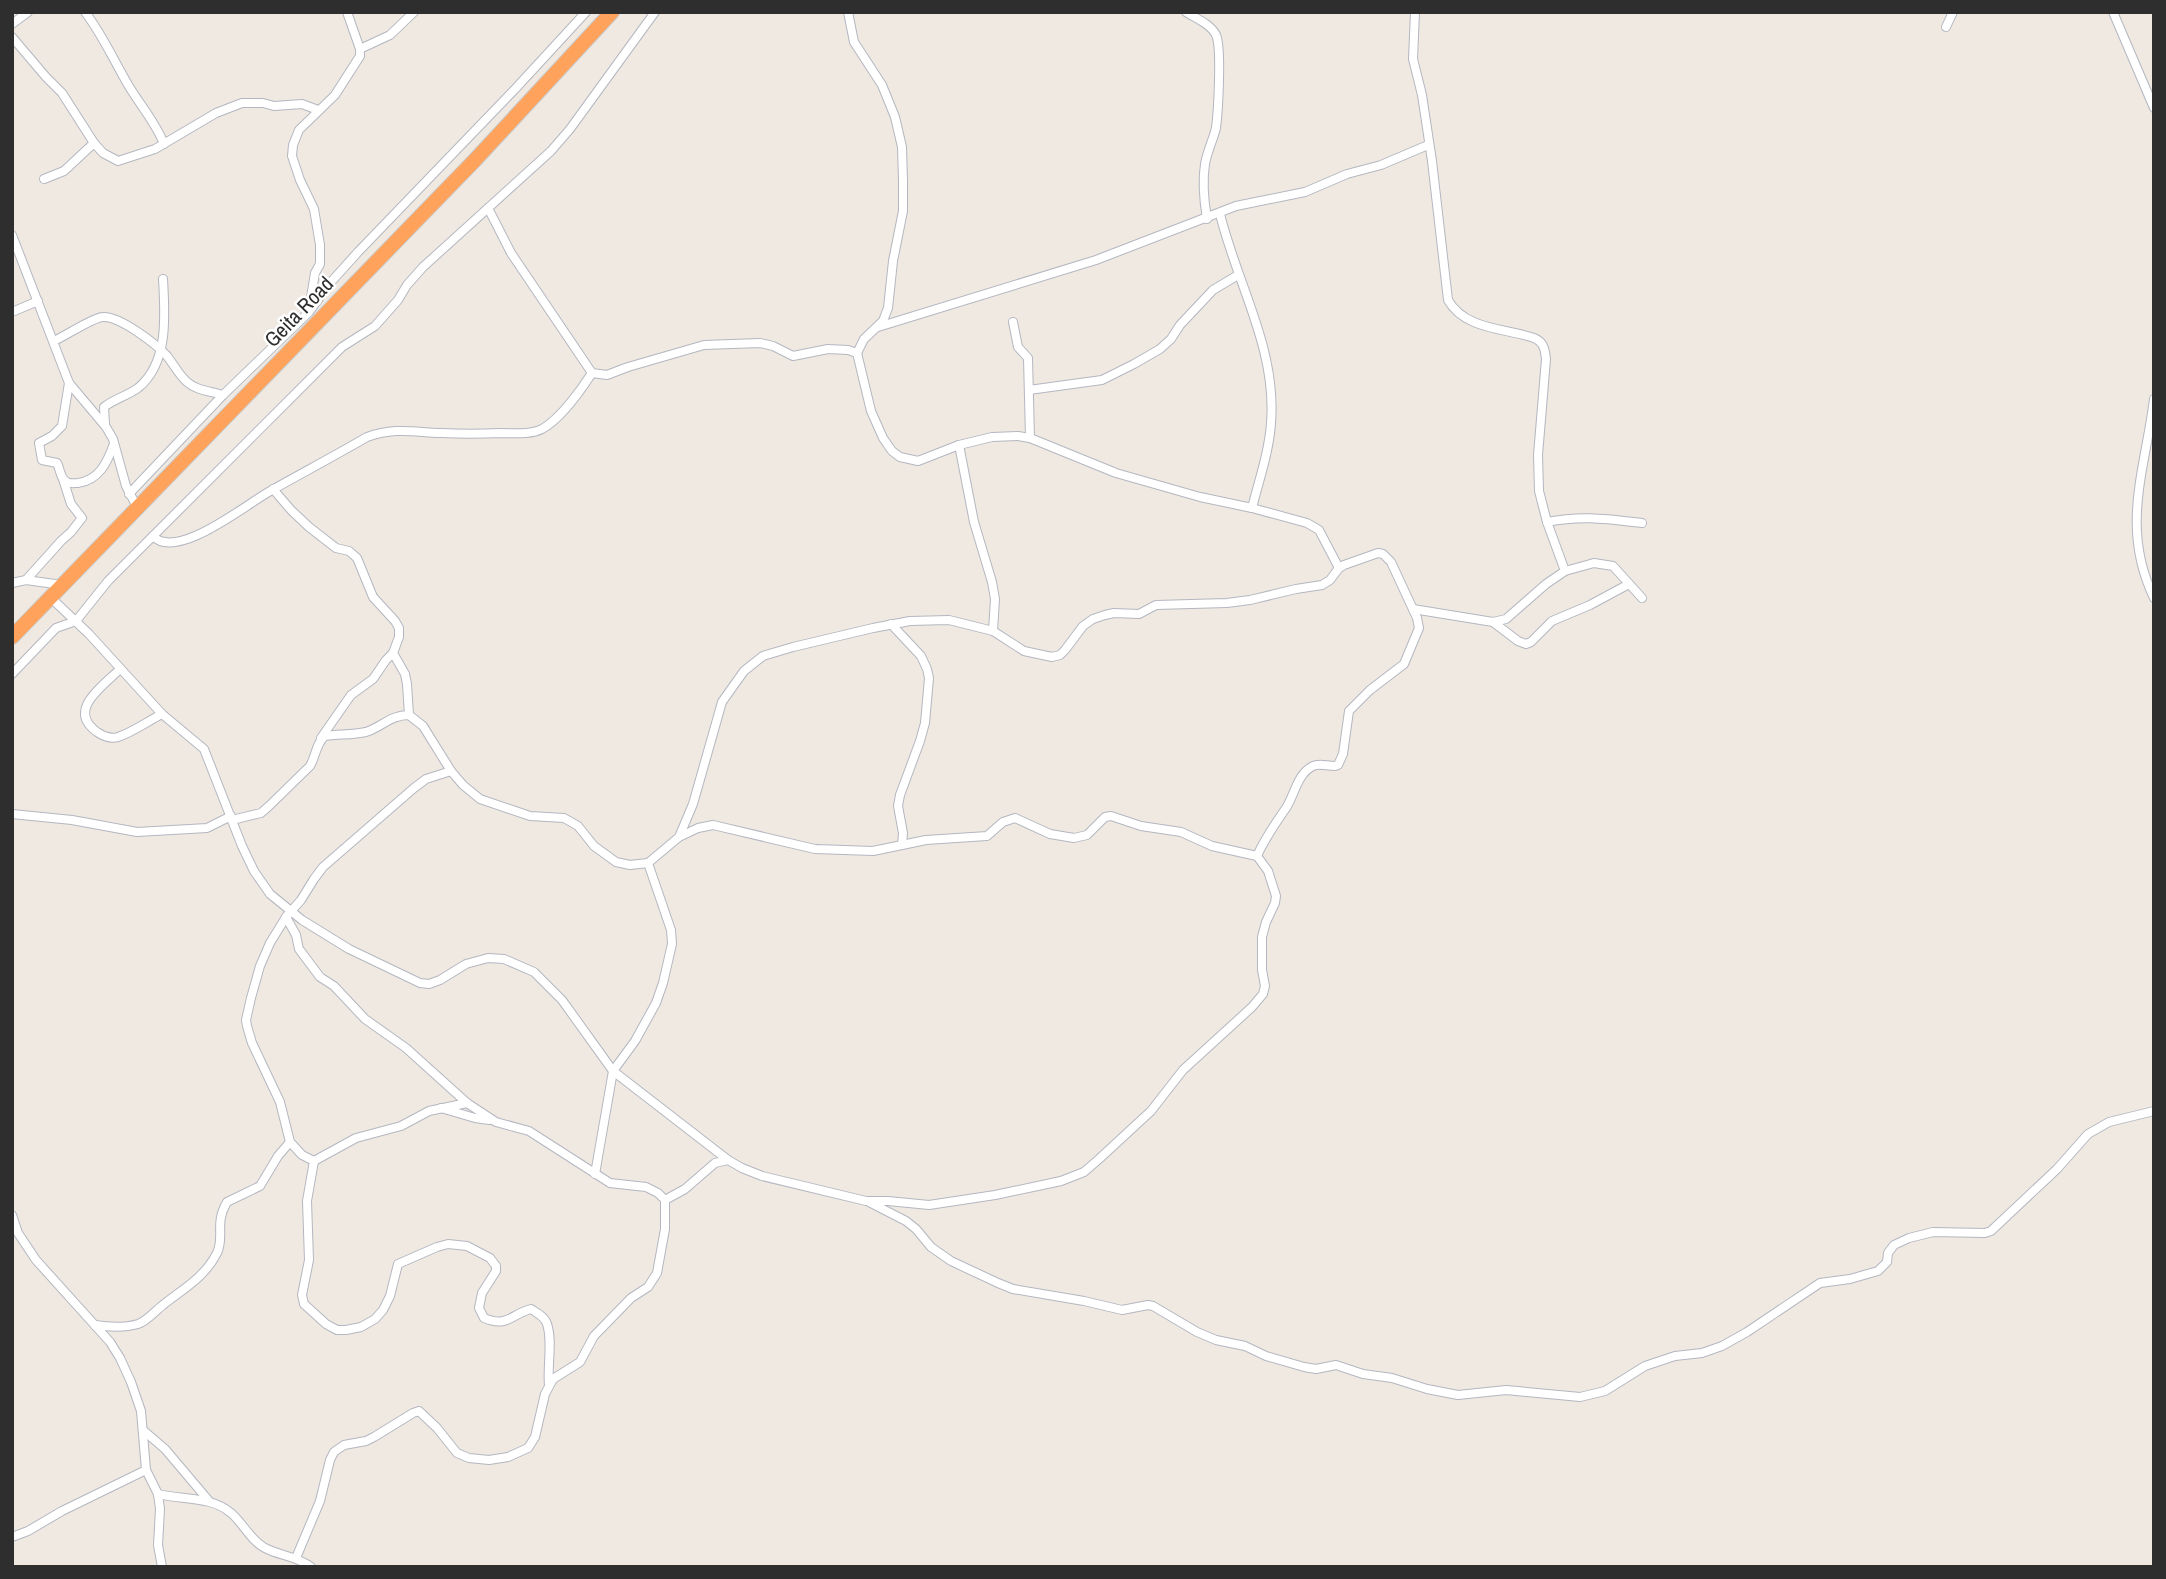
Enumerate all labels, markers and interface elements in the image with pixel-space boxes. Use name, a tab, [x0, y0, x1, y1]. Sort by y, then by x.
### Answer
street label: Geita Road	[258, 270, 340, 353]

